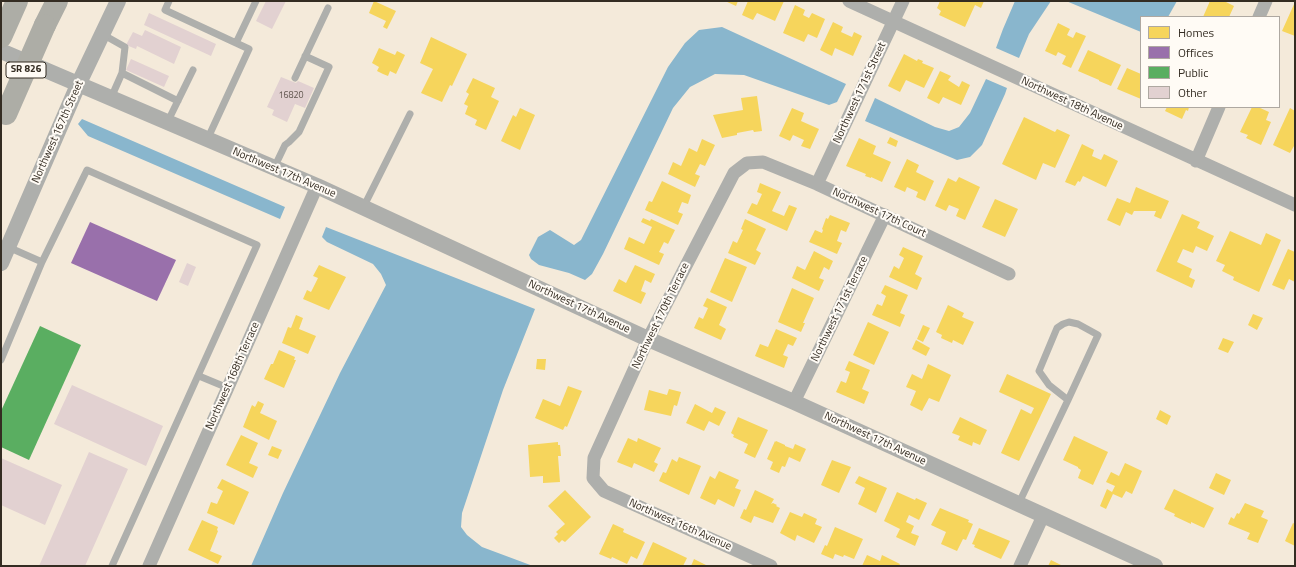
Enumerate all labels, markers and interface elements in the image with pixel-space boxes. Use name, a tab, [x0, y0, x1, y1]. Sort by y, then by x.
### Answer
legend	[1140, 16, 1280, 108]
text: Homes	[1178, 23, 1214, 42]
street label: Northwest 171st Street	[831, 40, 889, 146]
text: Offices	[1178, 43, 1213, 62]
road number: SR 826	[6, 62, 46, 78]
text: Public	[1178, 63, 1208, 82]
street label: Northwest 18th Avenue	[1019, 75, 1125, 133]
street label: Northwest 167th Street	[29, 79, 87, 185]
text: Other	[1178, 83, 1207, 102]
house number: 16820	[278, 91, 304, 101]
street label: Northwest 17th Avenue	[230, 145, 338, 201]
street label: Northwest 17th Court	[830, 186, 928, 240]
street label: Northwest 171st Terrace	[809, 254, 871, 364]
street label: Northwest 170th Terrace	[630, 261, 692, 371]
street label: Northwest 17th Avenue	[526, 278, 632, 336]
street label: Northwest 168th Terrace	[203, 320, 263, 432]
street label: Northwest 17th Avenue	[822, 410, 928, 468]
street label: Northwest 16th Avenue	[627, 496, 733, 554]

